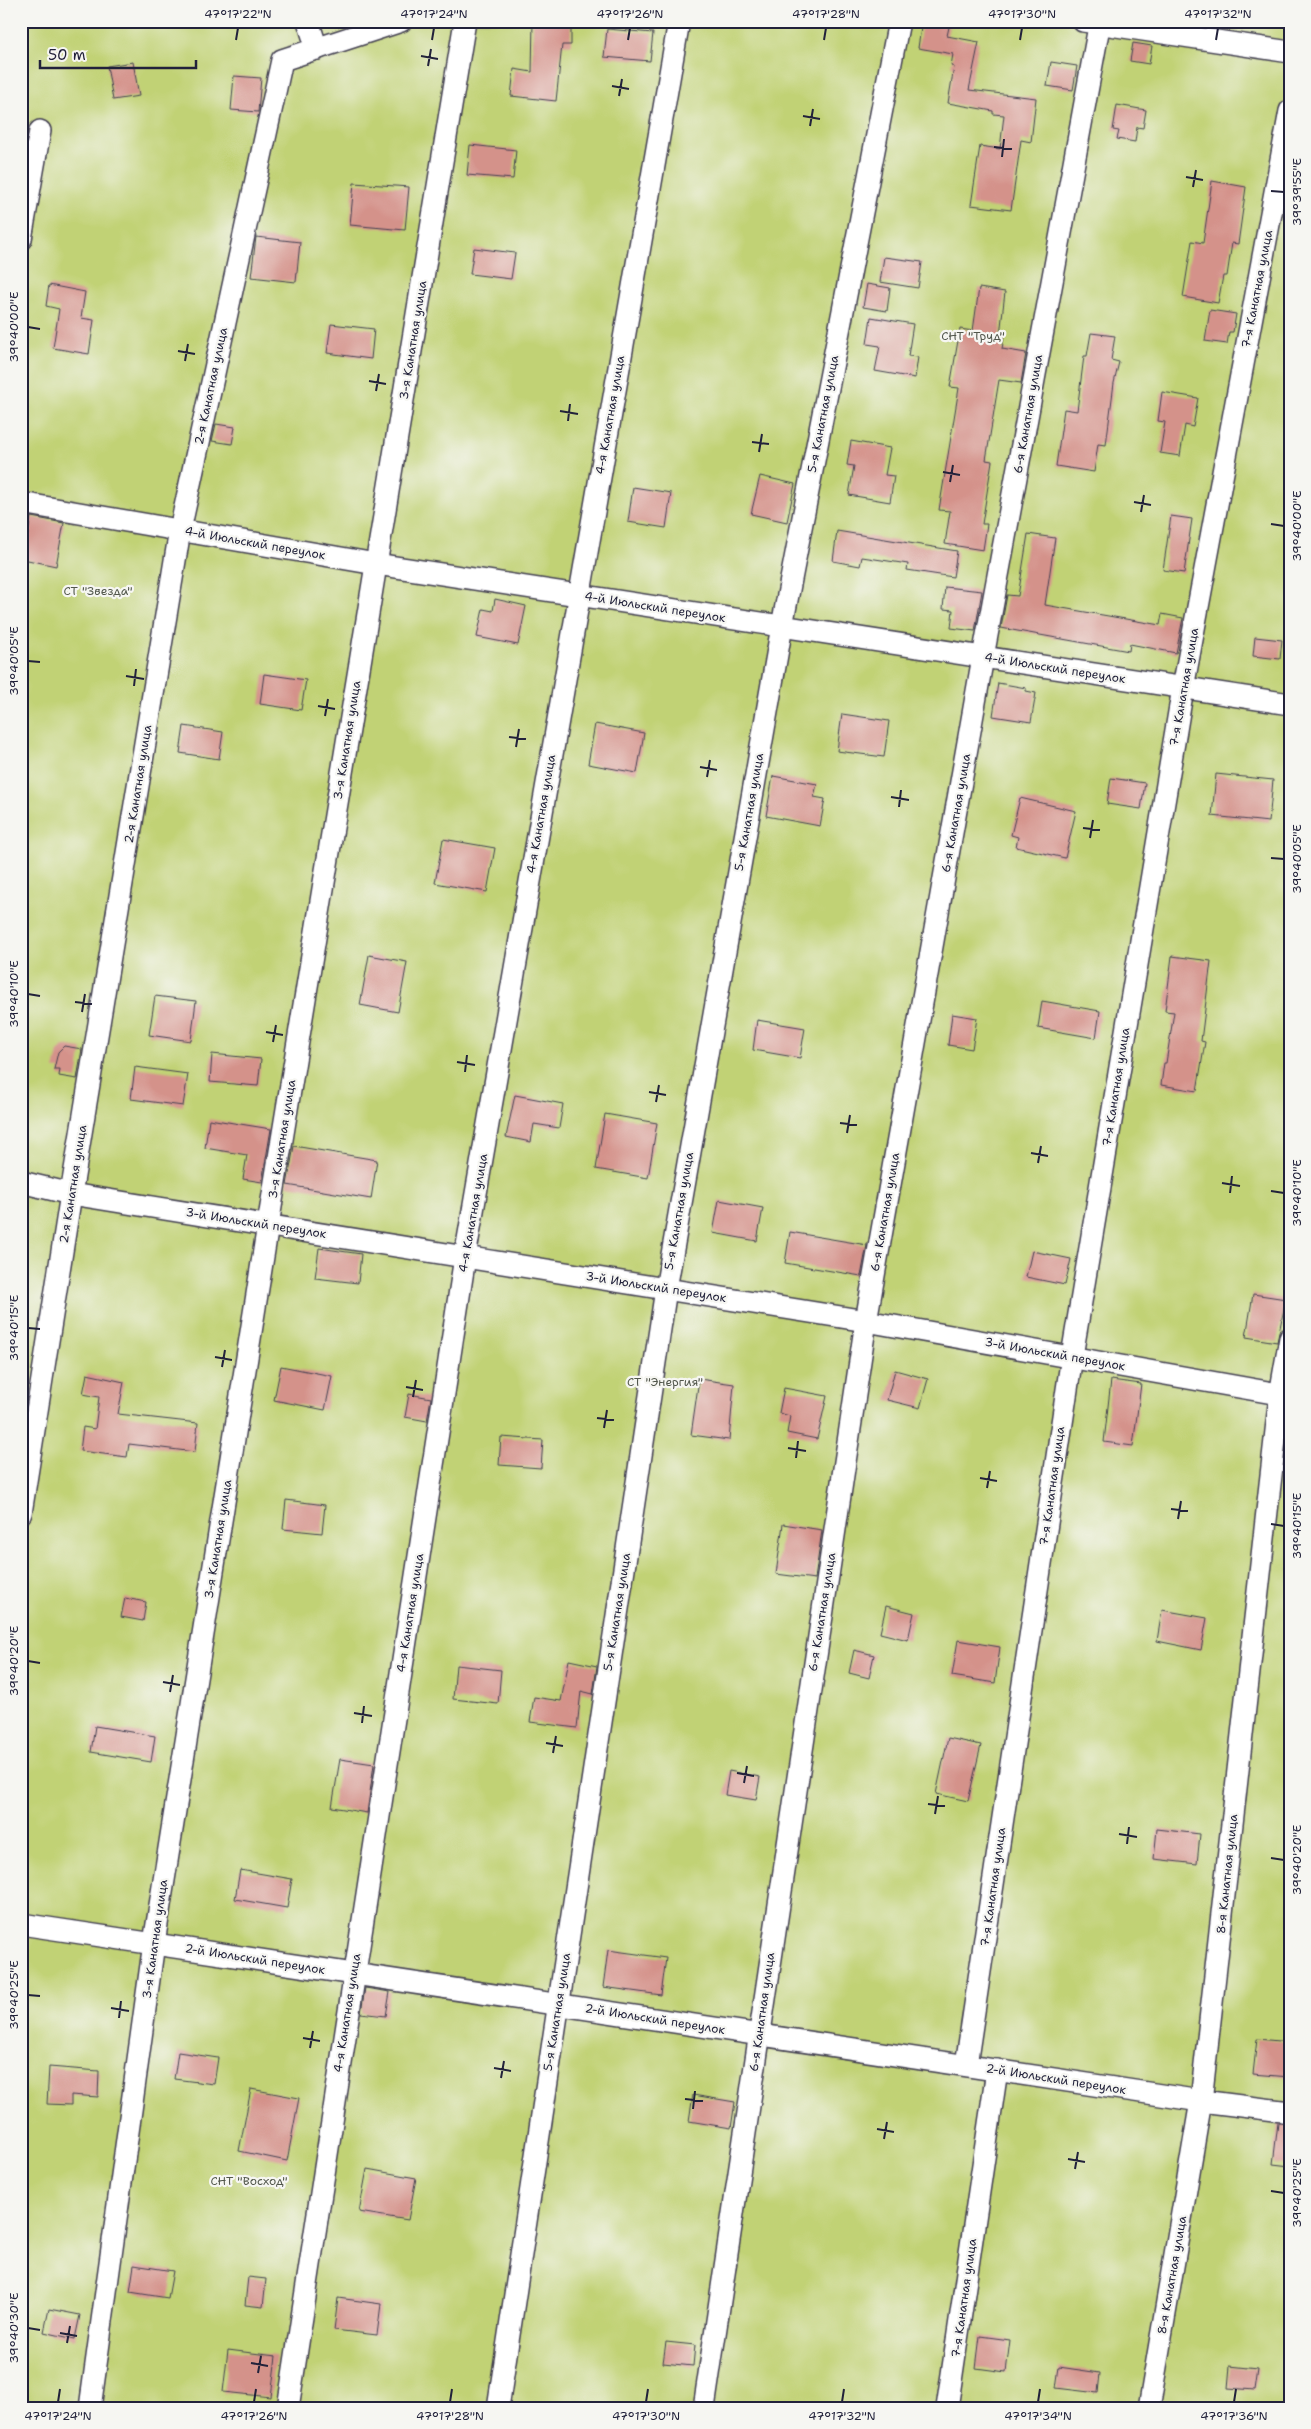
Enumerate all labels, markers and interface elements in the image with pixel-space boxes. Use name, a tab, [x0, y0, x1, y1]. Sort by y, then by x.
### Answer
text: 47°17'22"N	[204, 6, 272, 22]
text: 47°17'24"N	[400, 6, 468, 22]
text: 47°17'26"N	[596, 6, 664, 22]
text: 47°17'28"N	[792, 6, 860, 22]
text: 47°17'30"N	[988, 6, 1056, 22]
text: 47°17'32"N	[1184, 6, 1252, 22]
scale bar	[40, 38, 196, 70]
text: 50 m	[48, 45, 86, 65]
text: 39°39'55"E	[1289, 158, 1305, 226]
street label: 7-я Канатная улица	[1238, 228, 1276, 349]
street label: 3-я Канатная улица	[396, 279, 430, 401]
text: 39°40'00"E	[6, 292, 22, 362]
street label: 2-я Канатная улица	[191, 325, 231, 446]
park label: СНТ "Труд"	[941, 328, 1005, 344]
street label: 5-я Канатная улица	[804, 353, 842, 474]
street label: 6-я Канатная улица	[1010, 353, 1046, 475]
street label: 4-я Канатная улица	[592, 354, 628, 476]
text: 39°40'00"E	[1289, 491, 1305, 561]
street label: 4-й Июльский переулок	[184, 523, 327, 563]
park label: СТ "Звезда"	[63, 583, 133, 599]
street label: 4-й Июльский переулок	[583, 588, 727, 626]
text: 39°40'05"E	[6, 626, 22, 696]
street label: 7-я Канатная улица	[1166, 626, 1202, 747]
street label: 4-й Июльский переулок	[983, 649, 1127, 687]
street label: 3-я Канатная улица	[330, 679, 364, 801]
street label: 2-я Канатная улица	[121, 723, 155, 844]
street label: 5-я Канатная улица	[731, 751, 767, 872]
street label: 6-я Канатная улица	[938, 752, 974, 874]
street label: 4-я Канатная улица	[523, 753, 559, 875]
text: 39°40'05"E	[1289, 824, 1305, 894]
text: 39°40'10"E	[6, 960, 22, 1028]
street label: 7-я Канатная улица	[1099, 1026, 1133, 1147]
street label: 3-я Канатная улица	[265, 1078, 299, 1200]
street label: 2-я Канатная улица	[56, 1123, 90, 1244]
street label: 5-я Канатная улица	[661, 1150, 697, 1271]
street label: 6-я Канатная улица	[867, 1151, 903, 1273]
street label: 4-я Канатная улица	[455, 1152, 491, 1274]
text: 39°40'10"E	[1289, 1159, 1305, 1227]
street label: 3-й Июльский переулок	[185, 1204, 328, 1242]
street label: 3-й Июльский переулок	[585, 1268, 728, 1306]
text: 39°40'15"E	[6, 1295, 22, 1361]
street label: 3-й Июльский переулок	[984, 1334, 1127, 1374]
park label: СТ "Энергия"	[627, 1374, 703, 1390]
street label: 7-я Канатная улица	[1036, 1425, 1068, 1546]
street label: 3-я Канатная улица	[201, 1478, 235, 1600]
text: 39°40'15"E	[1289, 1493, 1305, 1559]
street label: 5-я Канатная улица	[600, 1551, 634, 1672]
street label: 6-я Канатная улица	[805, 1551, 839, 1673]
street label: 4-я Канатная улица	[393, 1552, 427, 1674]
text: 39°40'20"E	[6, 1626, 22, 1696]
street label: 8-я Канатная улица	[1213, 1813, 1241, 1935]
text: 39°40'20"E	[1289, 1825, 1305, 1895]
street label: 7-я Канатная улица	[977, 1826, 1009, 1947]
street label: 3-я Канатная улица	[139, 1878, 171, 2000]
street label: 2-й Июльский переулок	[184, 1940, 327, 1978]
street label: 5-я Канатная улица	[540, 1951, 574, 2072]
street label: 6-я Канатная улица	[746, 1951, 778, 2073]
street label: 4-я Канатная улица	[330, 1952, 364, 2074]
text: 39°40'25"E	[6, 1960, 22, 2030]
street label: 2-й Июльский переулок	[584, 2000, 727, 2038]
street label: 2-й Июльский переулок	[985, 2060, 1128, 2098]
text: 39°40'25"E	[1289, 2158, 1305, 2228]
park label: СНТ "Восход"	[210, 2173, 288, 2189]
street label: 8-я Канатная улица	[1154, 2214, 1190, 2336]
street label: 7-я Канатная улица	[948, 2237, 980, 2358]
text: 39°40'30"E	[6, 2293, 22, 2363]
text: 47°17'24"N	[24, 2408, 92, 2424]
text: 47°17'26"N	[220, 2408, 288, 2424]
text: 47°17'28"N	[416, 2408, 484, 2424]
text: 47°17'30"N	[612, 2408, 680, 2424]
text: 47°17'32"N	[808, 2408, 876, 2424]
text: 47°17'34"N	[1004, 2408, 1072, 2424]
text: 47°17'36"N	[1200, 2408, 1268, 2424]

